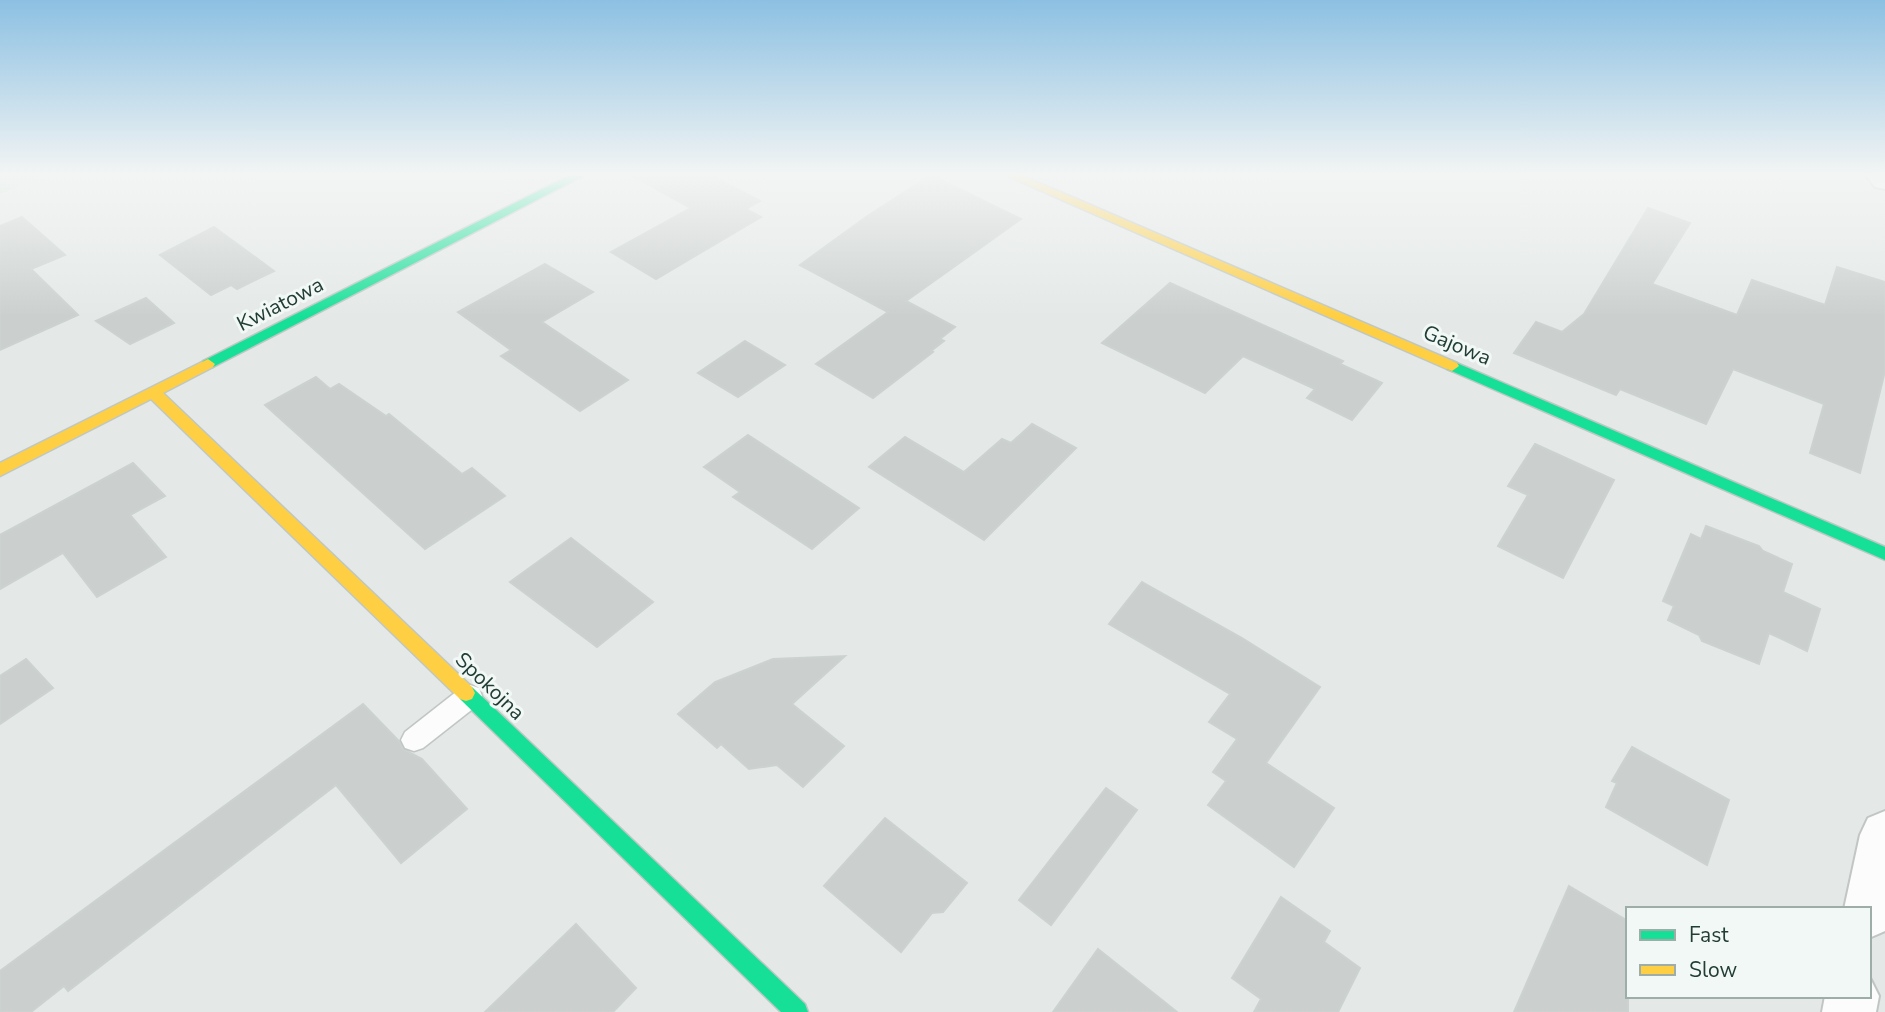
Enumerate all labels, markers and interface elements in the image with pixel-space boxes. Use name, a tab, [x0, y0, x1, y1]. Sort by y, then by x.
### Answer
street label: Kwiatowa	[232, 270, 328, 338]
street label: Gajowa	[1419, 318, 1495, 372]
street label: Spokojna	[449, 646, 531, 726]
legend	[1626, 907, 1871, 998]
text: Fast	[1689, 921, 1729, 949]
text: Slow	[1689, 956, 1738, 984]

